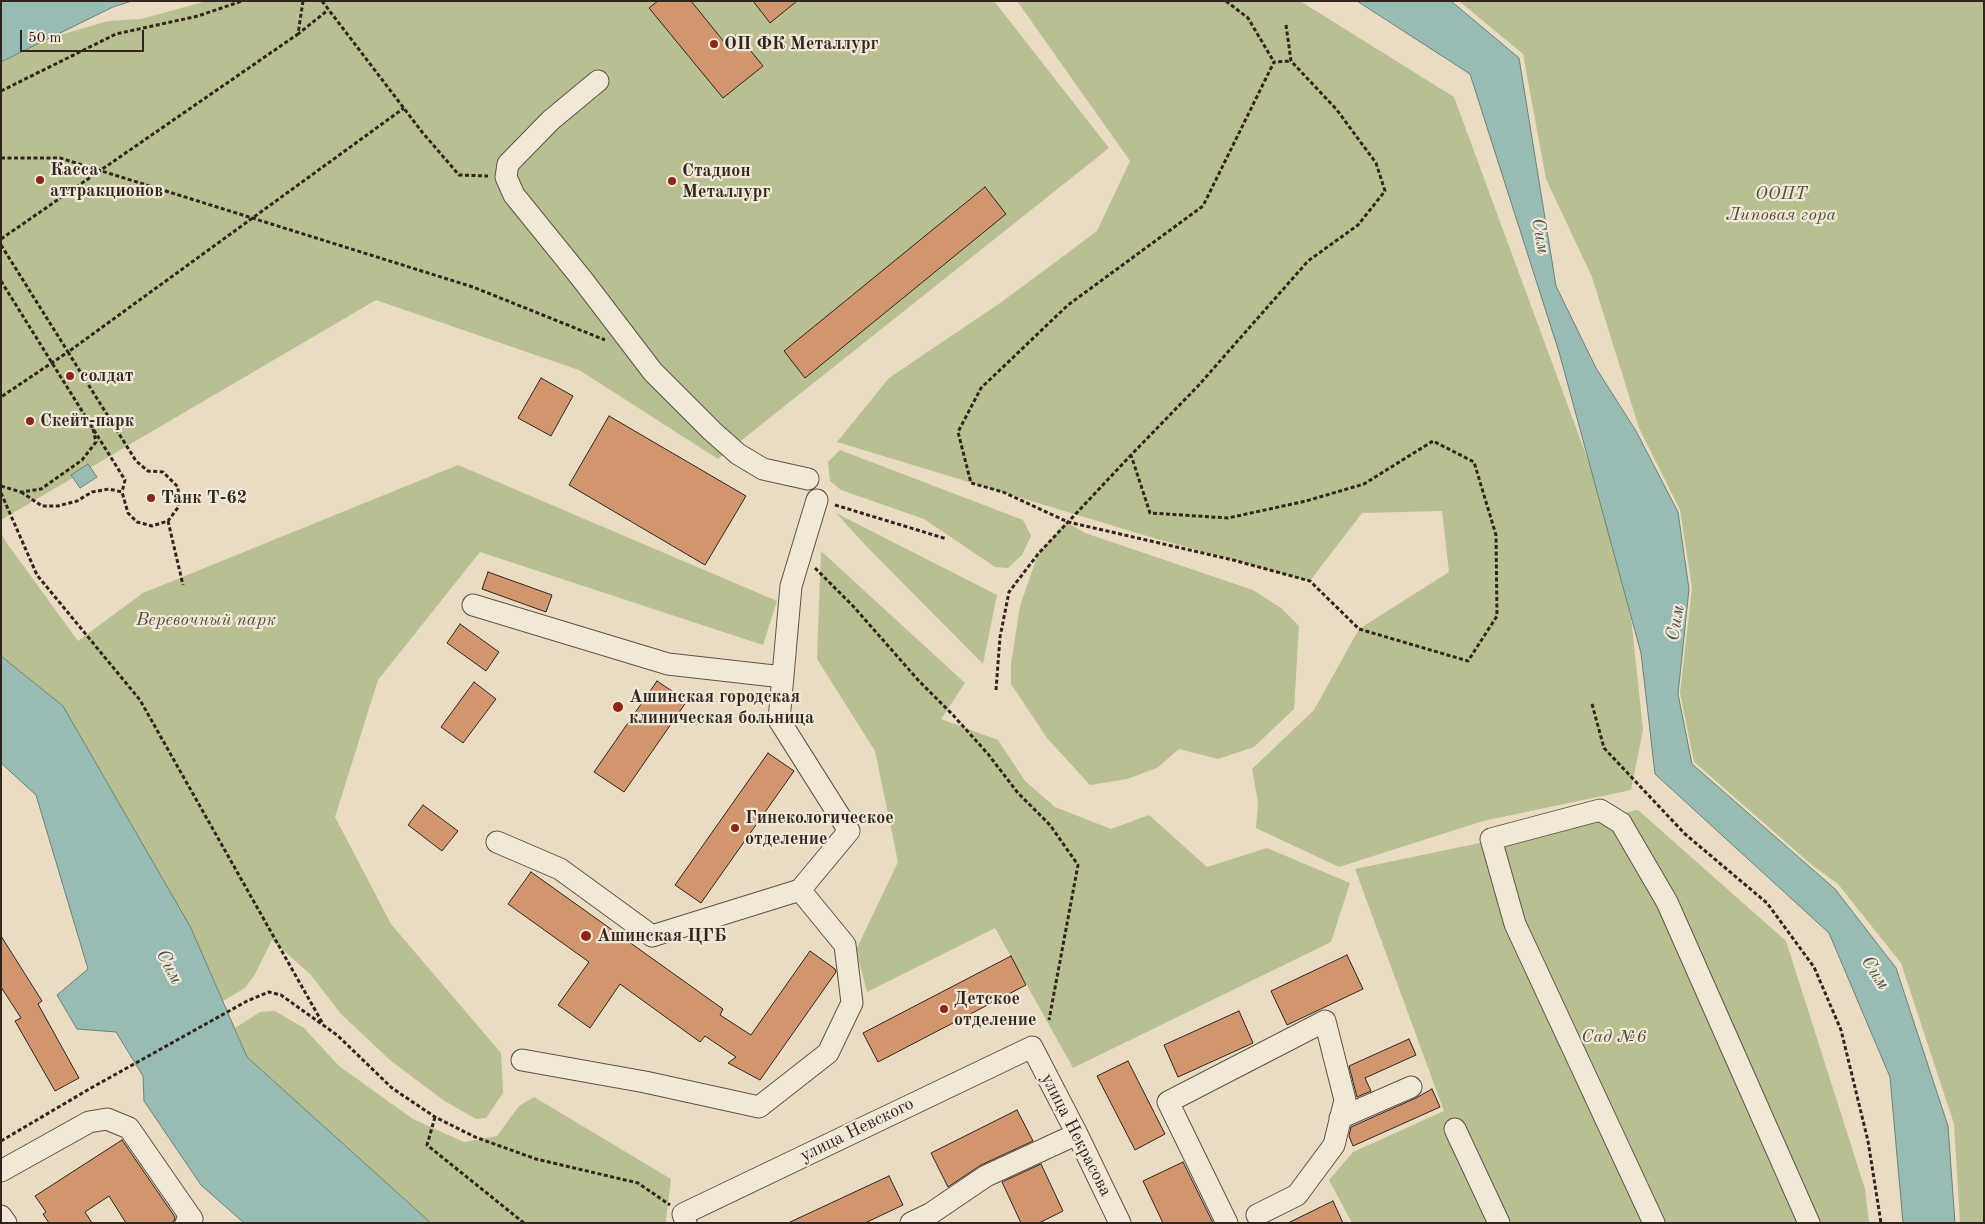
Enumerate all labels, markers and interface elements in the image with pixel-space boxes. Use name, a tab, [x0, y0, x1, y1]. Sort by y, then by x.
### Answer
scale bar	[22, 20, 146, 52]
text: 50 m	[28, 31, 62, 46]
place label: ОП ФК Металлург	[724, 33, 878, 55]
marker: ОП ФК Металлург	[708, 38, 720, 50]
place label: Касса аттракционов	[50, 159, 163, 202]
place label: Стадион Металлург	[682, 160, 770, 202]
marker: Касса аттракционов	[34, 174, 46, 186]
marker: Стадион Металлург	[666, 175, 678, 187]
park label: ООПТ Липовая гора	[1726, 183, 1836, 225]
water label: Сим	[1526, 216, 1554, 256]
place label: солдат	[80, 365, 134, 387]
marker: солдат	[64, 370, 76, 382]
place label: Скейт-парк	[40, 410, 134, 432]
marker: Скейт-парк	[24, 415, 36, 427]
place label: Танк Т-62	[161, 487, 247, 509]
marker: Танк Т-62	[145, 492, 157, 504]
water label: Сим	[1662, 603, 1690, 643]
park label: Веревочный парк	[136, 609, 276, 631]
place label: Ашинская городская клиническая больница	[629, 686, 814, 729]
marker: Ашинская городская клиническая больница	[611, 700, 625, 714]
place label: Гинекологическое отделение	[745, 807, 894, 850]
marker: Гинекологическое отделение	[729, 822, 741, 834]
place label: Ашинская ЦГБ	[597, 925, 726, 947]
marker: Ашинская ЦГБ	[579, 929, 593, 943]
water label: Сим	[151, 946, 187, 988]
water label: Сим	[1856, 952, 1894, 994]
place label: Детское отделение	[954, 988, 1036, 1030]
marker: Детское отделение	[938, 1003, 950, 1015]
park label: Сад №6	[1581, 1026, 1647, 1048]
street label: улица Некрасова	[1036, 1070, 1116, 1200]
street label: улица Невского	[797, 1093, 917, 1167]

